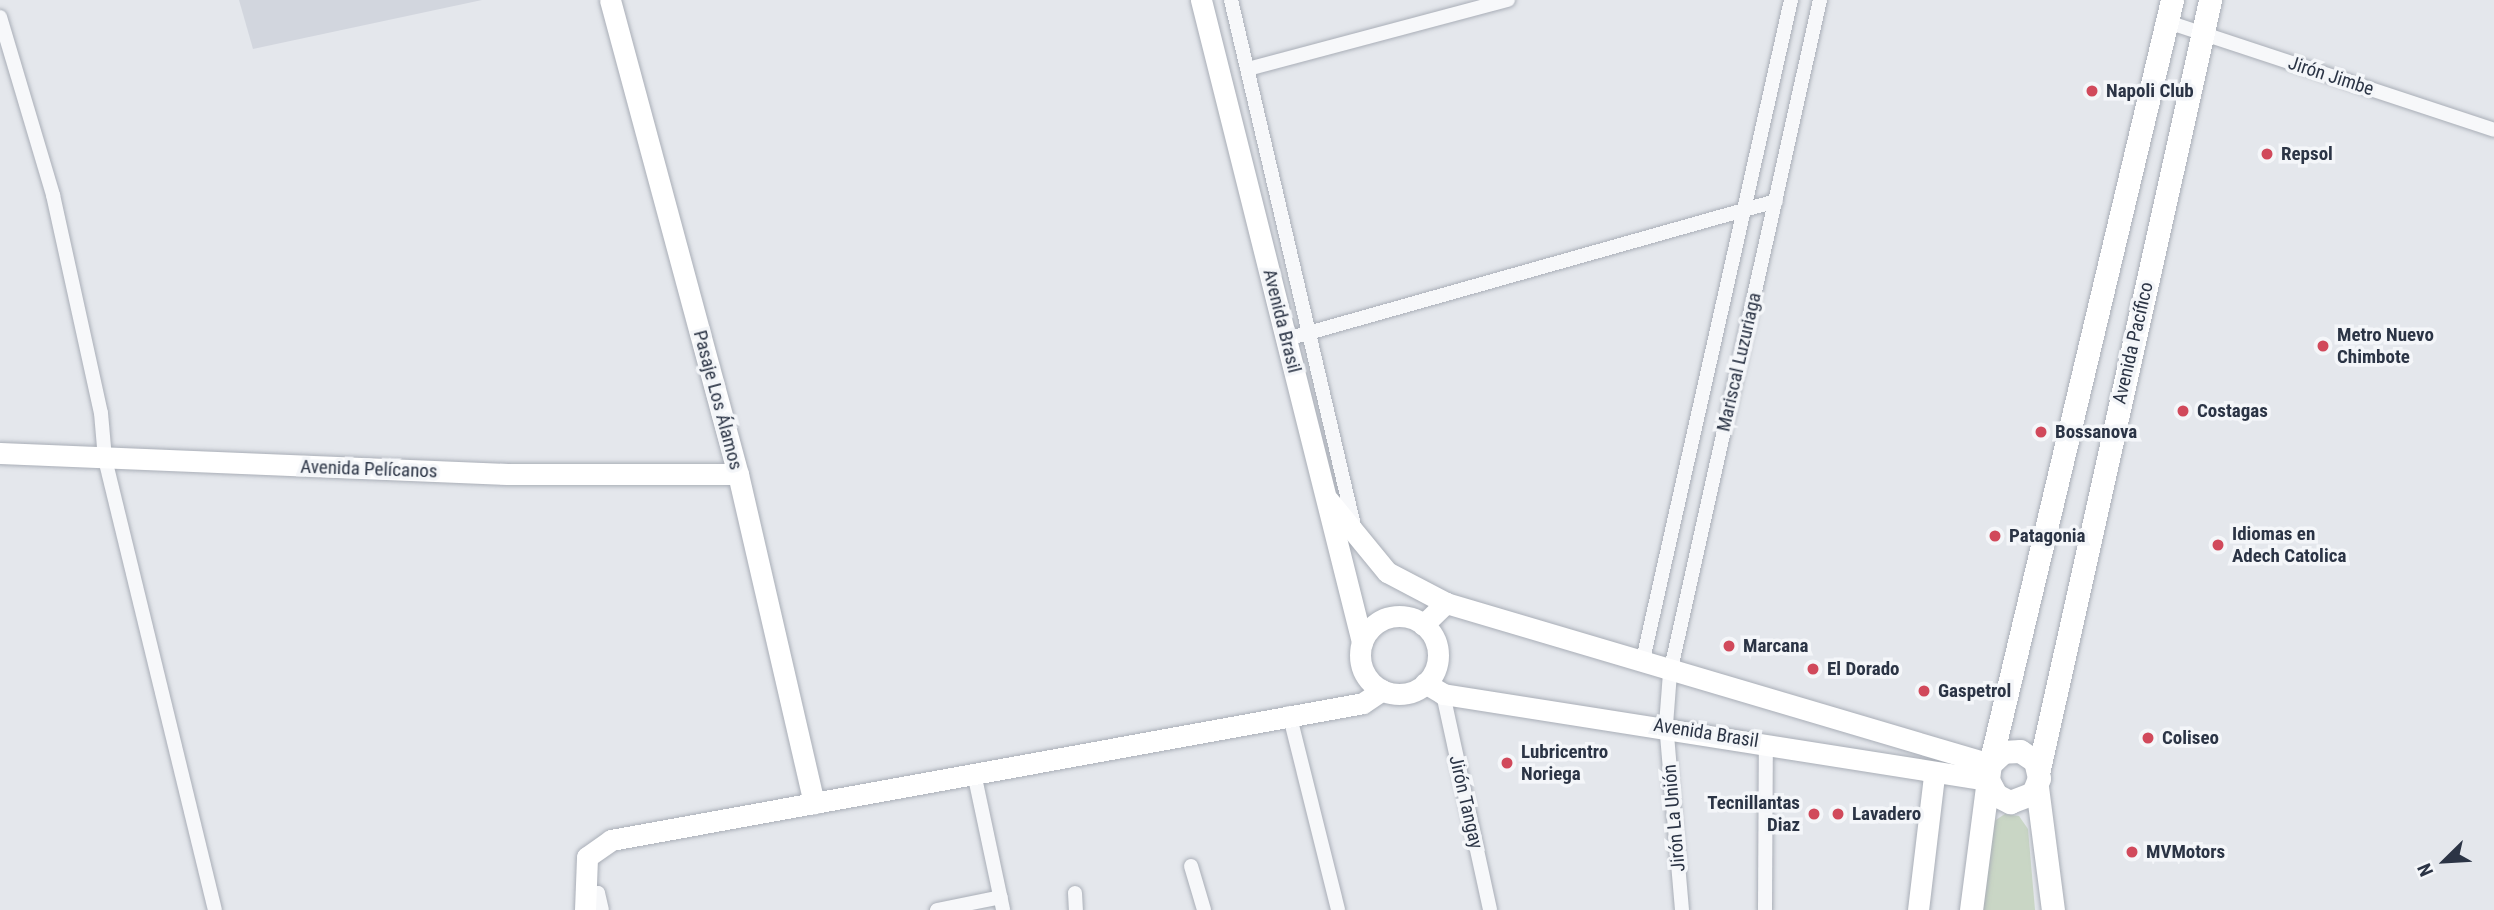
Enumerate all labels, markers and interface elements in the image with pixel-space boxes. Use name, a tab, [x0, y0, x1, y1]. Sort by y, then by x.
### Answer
street label: Jirón Jimbe	[2285, 52, 2377, 100]
place label: Napoli Club	[2106, 80, 2194, 102]
marker: Napoli Club	[2084, 83, 2100, 99]
place label: Repsol	[2281, 143, 2333, 165]
marker: Repsol	[2259, 146, 2275, 162]
street label: Avenida Brasil	[1258, 267, 1306, 375]
street label: Avenida Pacífico	[2108, 280, 2158, 406]
street label: Mariscal Luzuriaga	[1712, 290, 1766, 434]
place label: Metro Nuevo Chimbote	[2337, 324, 2434, 368]
street label: Pasaje Los Álamos	[688, 328, 748, 472]
marker: Metro Nuevo Chimbote	[2315, 338, 2331, 354]
place label: Costagas	[2197, 400, 2268, 422]
marker: Costagas	[2175, 403, 2191, 419]
place label: Bossanova	[2055, 421, 2137, 443]
marker: Bossanova	[2033, 424, 2049, 440]
street label: Avenida Pelícanos	[300, 455, 438, 483]
place label: Idiomas en Adech Catolica	[2232, 523, 2346, 567]
place label: Patagonia	[2009, 525, 2086, 547]
marker: Patagonia	[1987, 528, 2003, 544]
marker: Idiomas en Adech Catolica	[2210, 537, 2226, 553]
place label: Marcana	[1743, 635, 1808, 657]
marker: Marcana	[1721, 638, 1737, 654]
place label: El Dorado	[1827, 658, 1900, 680]
marker: El Dorado	[1805, 661, 1821, 677]
place label: Gaspetrol	[1938, 680, 2011, 702]
marker: Gaspetrol	[1916, 683, 1932, 699]
street label: Avenida Brasil	[1652, 713, 1760, 753]
place label: Coliseo	[2162, 727, 2219, 749]
marker: Coliseo	[2140, 730, 2156, 746]
place label: Lubricentro Noriega	[1521, 741, 1608, 785]
street label: Jirón Tangay	[1444, 753, 1488, 851]
marker: Lubricentro Noriega	[1499, 755, 1515, 771]
street label: Jirón La Unión	[1658, 763, 1690, 873]
place label: Tecnillantas Diaz	[1707, 792, 1800, 836]
place label: Lavadero	[1852, 803, 1921, 825]
marker: Tecnillantas Diaz	[1806, 806, 1822, 822]
marker: Lavadero	[1830, 806, 1846, 822]
north arrow	[2410, 826, 2480, 896]
place label: MVMotors	[2146, 841, 2225, 863]
marker: MVMotors	[2124, 844, 2140, 860]
text: N	[2412, 860, 2438, 880]

